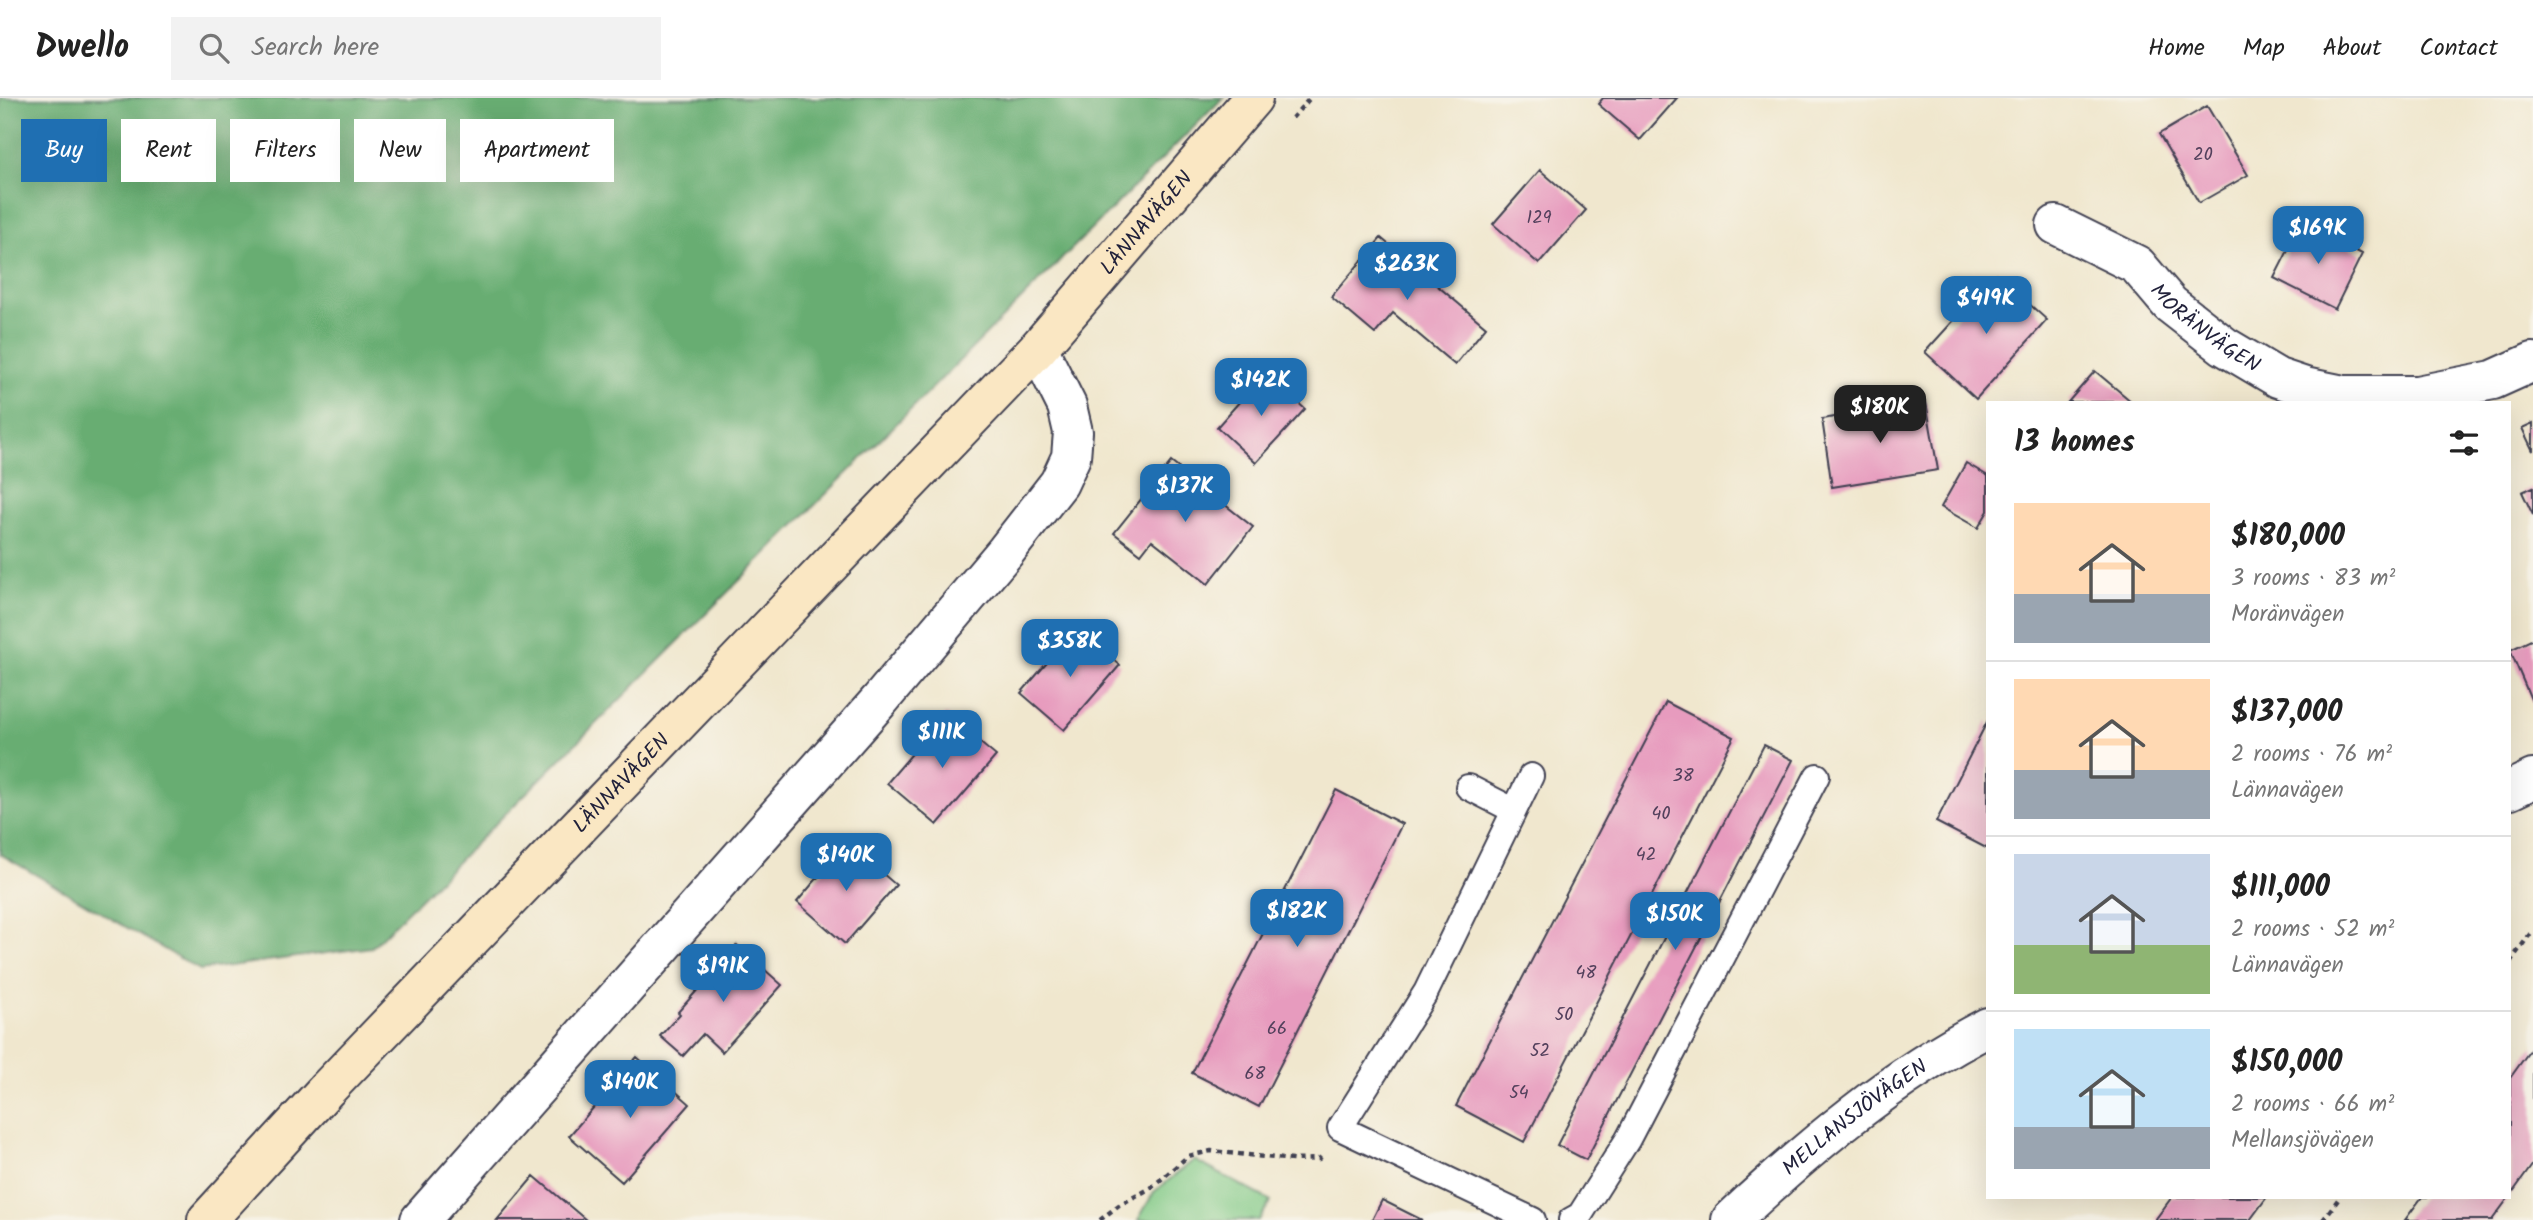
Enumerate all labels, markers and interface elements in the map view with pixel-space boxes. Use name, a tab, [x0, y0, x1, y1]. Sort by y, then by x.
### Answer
search box	[171, 17, 661, 80]
text: Dwello	[35, 22, 129, 75]
text: Search here	[251, 27, 379, 69]
icon: search	[195, 29, 233, 67]
text: Home	[2148, 29, 2205, 68]
text: Map	[2243, 29, 2285, 68]
text: About	[2323, 29, 2381, 68]
text: Contact	[2419, 29, 2498, 68]
chip: Buy	[21, 119, 107, 182]
chip: Rent	[121, 119, 216, 182]
chip: Filters	[230, 119, 340, 182]
chip: New	[354, 119, 446, 182]
chip: Apartment	[460, 119, 614, 182]
house number: 20	[2193, 141, 2213, 170]
street label: LÄNNAVÄGEN	[1092, 164, 1201, 283]
house number: 129	[1527, 204, 1552, 233]
pin: $169K	[2269, 206, 2367, 266]
text: $169K	[2289, 211, 2347, 247]
pin: $263K	[1358, 242, 1456, 302]
text: $263K	[1374, 247, 1440, 283]
pin: $419K	[1937, 276, 2035, 336]
street label: MORÄNVÄGEN	[2141, 276, 2266, 382]
text: $419K	[1957, 281, 2015, 317]
pin: $142K	[1212, 358, 1310, 418]
text: $142K	[1231, 363, 1291, 399]
pin: $180K	[1831, 386, 1929, 445]
text: $180K	[1850, 390, 1910, 426]
text: 13 homes	[2014, 419, 2135, 467]
icon: filters	[2445, 424, 2483, 462]
pin: $137K	[1136, 464, 1234, 524]
text: $137K	[1156, 469, 1214, 505]
text: $180,000	[2231, 513, 2345, 561]
icon: home	[2070, 531, 2154, 615]
text: 3 rooms · 83 m²	[2231, 561, 2395, 597]
text: Moränvägen	[2231, 597, 2344, 633]
pin: $358K	[1021, 620, 1119, 679]
text: $358K	[1037, 624, 1103, 660]
text: $137,000	[2231, 689, 2342, 737]
icon: home	[2070, 707, 2154, 791]
pin: $111K	[893, 710, 991, 770]
text: $111K	[918, 715, 966, 751]
street label: LÄNNAVÄGEN	[565, 726, 678, 842]
text: 2 rooms · 76 m²	[2231, 737, 2392, 773]
house number: 38	[1672, 762, 1694, 791]
text: Lännavägen	[2231, 773, 2344, 809]
house number: 40	[1652, 800, 1670, 829]
pin: $140K	[797, 834, 895, 893]
text: $140K	[817, 838, 875, 874]
house number: 42	[1636, 841, 1656, 870]
text: $111,000	[2231, 864, 2330, 912]
icon: home	[2070, 882, 2154, 966]
pin: $182K	[1248, 890, 1346, 949]
pin: $150K	[1626, 892, 1724, 952]
text: $182K	[1266, 894, 1328, 930]
text: $150K	[1646, 897, 1704, 933]
text: 2 rooms · 52 m²	[2231, 912, 2394, 948]
pin: $191K	[674, 944, 772, 1004]
text: Lännavägen	[2231, 948, 2344, 984]
text: $191K	[697, 949, 750, 985]
house number: 48	[1576, 959, 1597, 988]
house number: 50	[1555, 1001, 1573, 1030]
house number: 66	[1267, 1015, 1287, 1044]
house number: 52	[1530, 1037, 1550, 1066]
text: $150,000	[2231, 1039, 2342, 1087]
street label: MELLANSJÖVÄGEN	[1775, 1051, 1934, 1184]
icon: home	[2070, 1057, 2154, 1141]
pin: $140K	[581, 1060, 679, 1120]
house number: 68	[1245, 1060, 1266, 1089]
text: $140K	[601, 1065, 659, 1101]
house number: 54	[1509, 1079, 1529, 1108]
text: 2 rooms · 66 m²	[2231, 1087, 2394, 1123]
text: Mellansjövägen	[2231, 1123, 2374, 1159]

